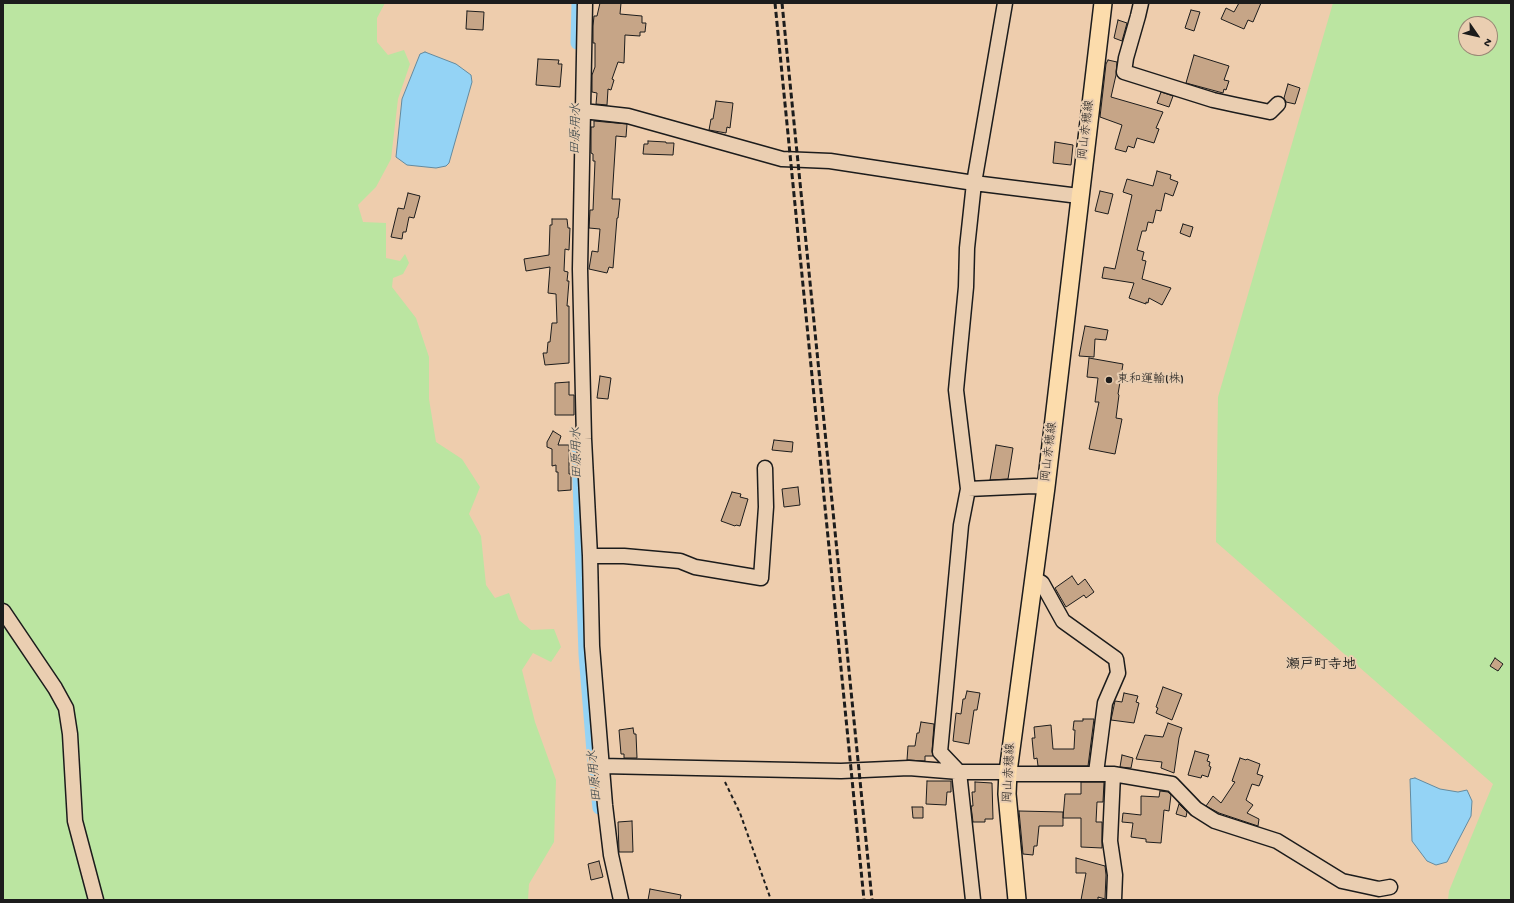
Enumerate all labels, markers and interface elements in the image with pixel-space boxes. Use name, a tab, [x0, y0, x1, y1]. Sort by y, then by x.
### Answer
north arrow	[1458, 16, 1498, 56]
text: N	[1480, 36, 1494, 48]
street label: 岡山赤穂線	[1076, 99, 1098, 161]
water label: 田原用水	[569, 103, 585, 155]
place label: 東和運輸(株)	[1117, 373, 1184, 387]
marker: 東和運輸(株)	[1104, 375, 1114, 385]
street label: 岡山赤穂線	[1039, 421, 1061, 483]
water label: 田原用水	[570, 427, 586, 479]
district label: 瀬戸町寺地	[1286, 658, 1356, 674]
street label: 岡山赤穂線	[1001, 743, 1019, 803]
water label: 田原用水	[586, 749, 606, 803]

